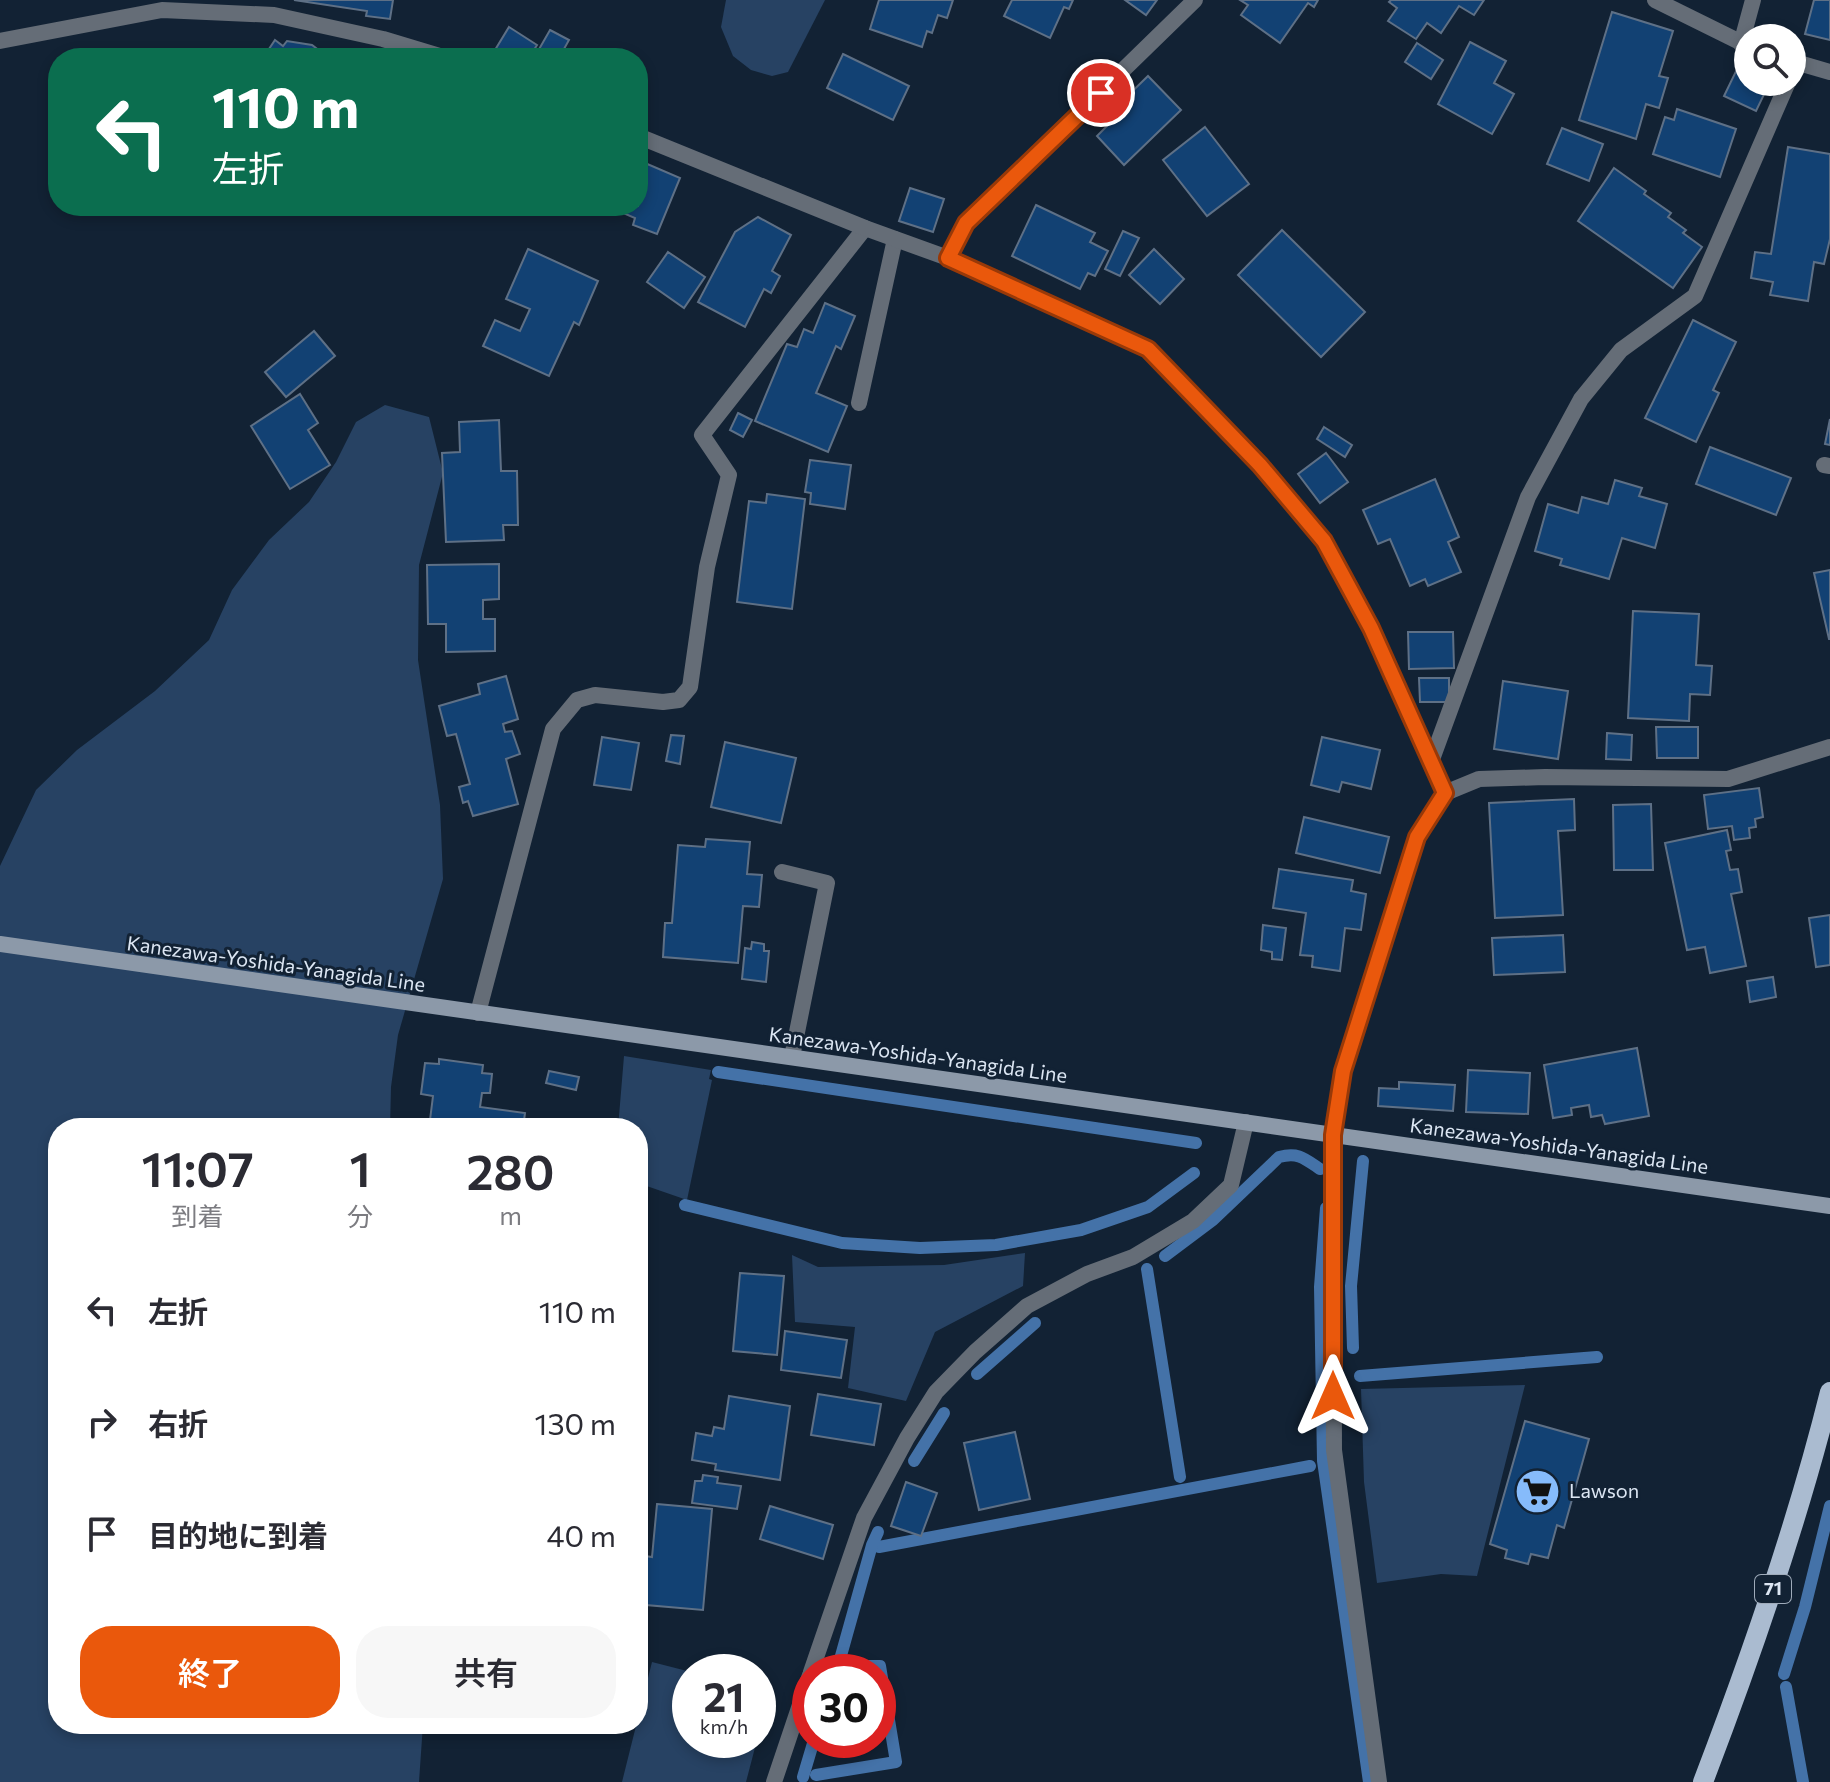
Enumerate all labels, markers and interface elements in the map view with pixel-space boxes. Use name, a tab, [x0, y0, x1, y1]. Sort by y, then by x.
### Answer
map controls	[1734, 24, 1806, 96]
button: search	[1734, 24, 1806, 96]
pin	[1067, 59, 1135, 127]
text: 110 m	[212, 71, 359, 140]
icon: arrive	[1079, 71, 1123, 115]
icon: left	[80, 80, 184, 184]
text: 左折	[212, 145, 284, 189]
street label: Kanezawa-Yoshida-Yanagida Line	[125, 930, 427, 996]
street label: Kanezawa-Yoshida-Yanagida Line	[767, 1021, 1069, 1087]
street label: Kanezawa-Yoshida-Yanagida Line	[1408, 1112, 1710, 1178]
text: 11:07	[141, 1138, 254, 1197]
text: 1	[349, 1138, 371, 1197]
text: 280	[467, 1141, 555, 1200]
text: m	[499, 1199, 522, 1230]
text: 到着	[172, 1200, 224, 1231]
text: 分	[347, 1200, 373, 1231]
icon: left	[80, 1288, 124, 1332]
text: 左折	[148, 1292, 208, 1329]
text: 110 m	[539, 1292, 616, 1329]
position arrow	[1291, 1354, 1375, 1438]
icon: right	[80, 1400, 124, 1444]
text: 右折	[148, 1404, 208, 1441]
text: 130 m	[535, 1404, 616, 1441]
supermarket icon: Lawson	[1514, 1467, 1562, 1515]
place label: Lawson	[1569, 1478, 1639, 1502]
icon: arrive	[80, 1512, 124, 1556]
text: 目的地に到着	[148, 1516, 328, 1553]
text: 40 m	[547, 1516, 616, 1553]
road number: 71	[1755, 1575, 1791, 1603]
button: 終了	[80, 1626, 340, 1718]
button: 共有	[356, 1626, 616, 1718]
speed limit sign: 30	[792, 1654, 896, 1758]
text: 21	[704, 1671, 744, 1720]
text: km/h	[700, 1714, 748, 1738]

